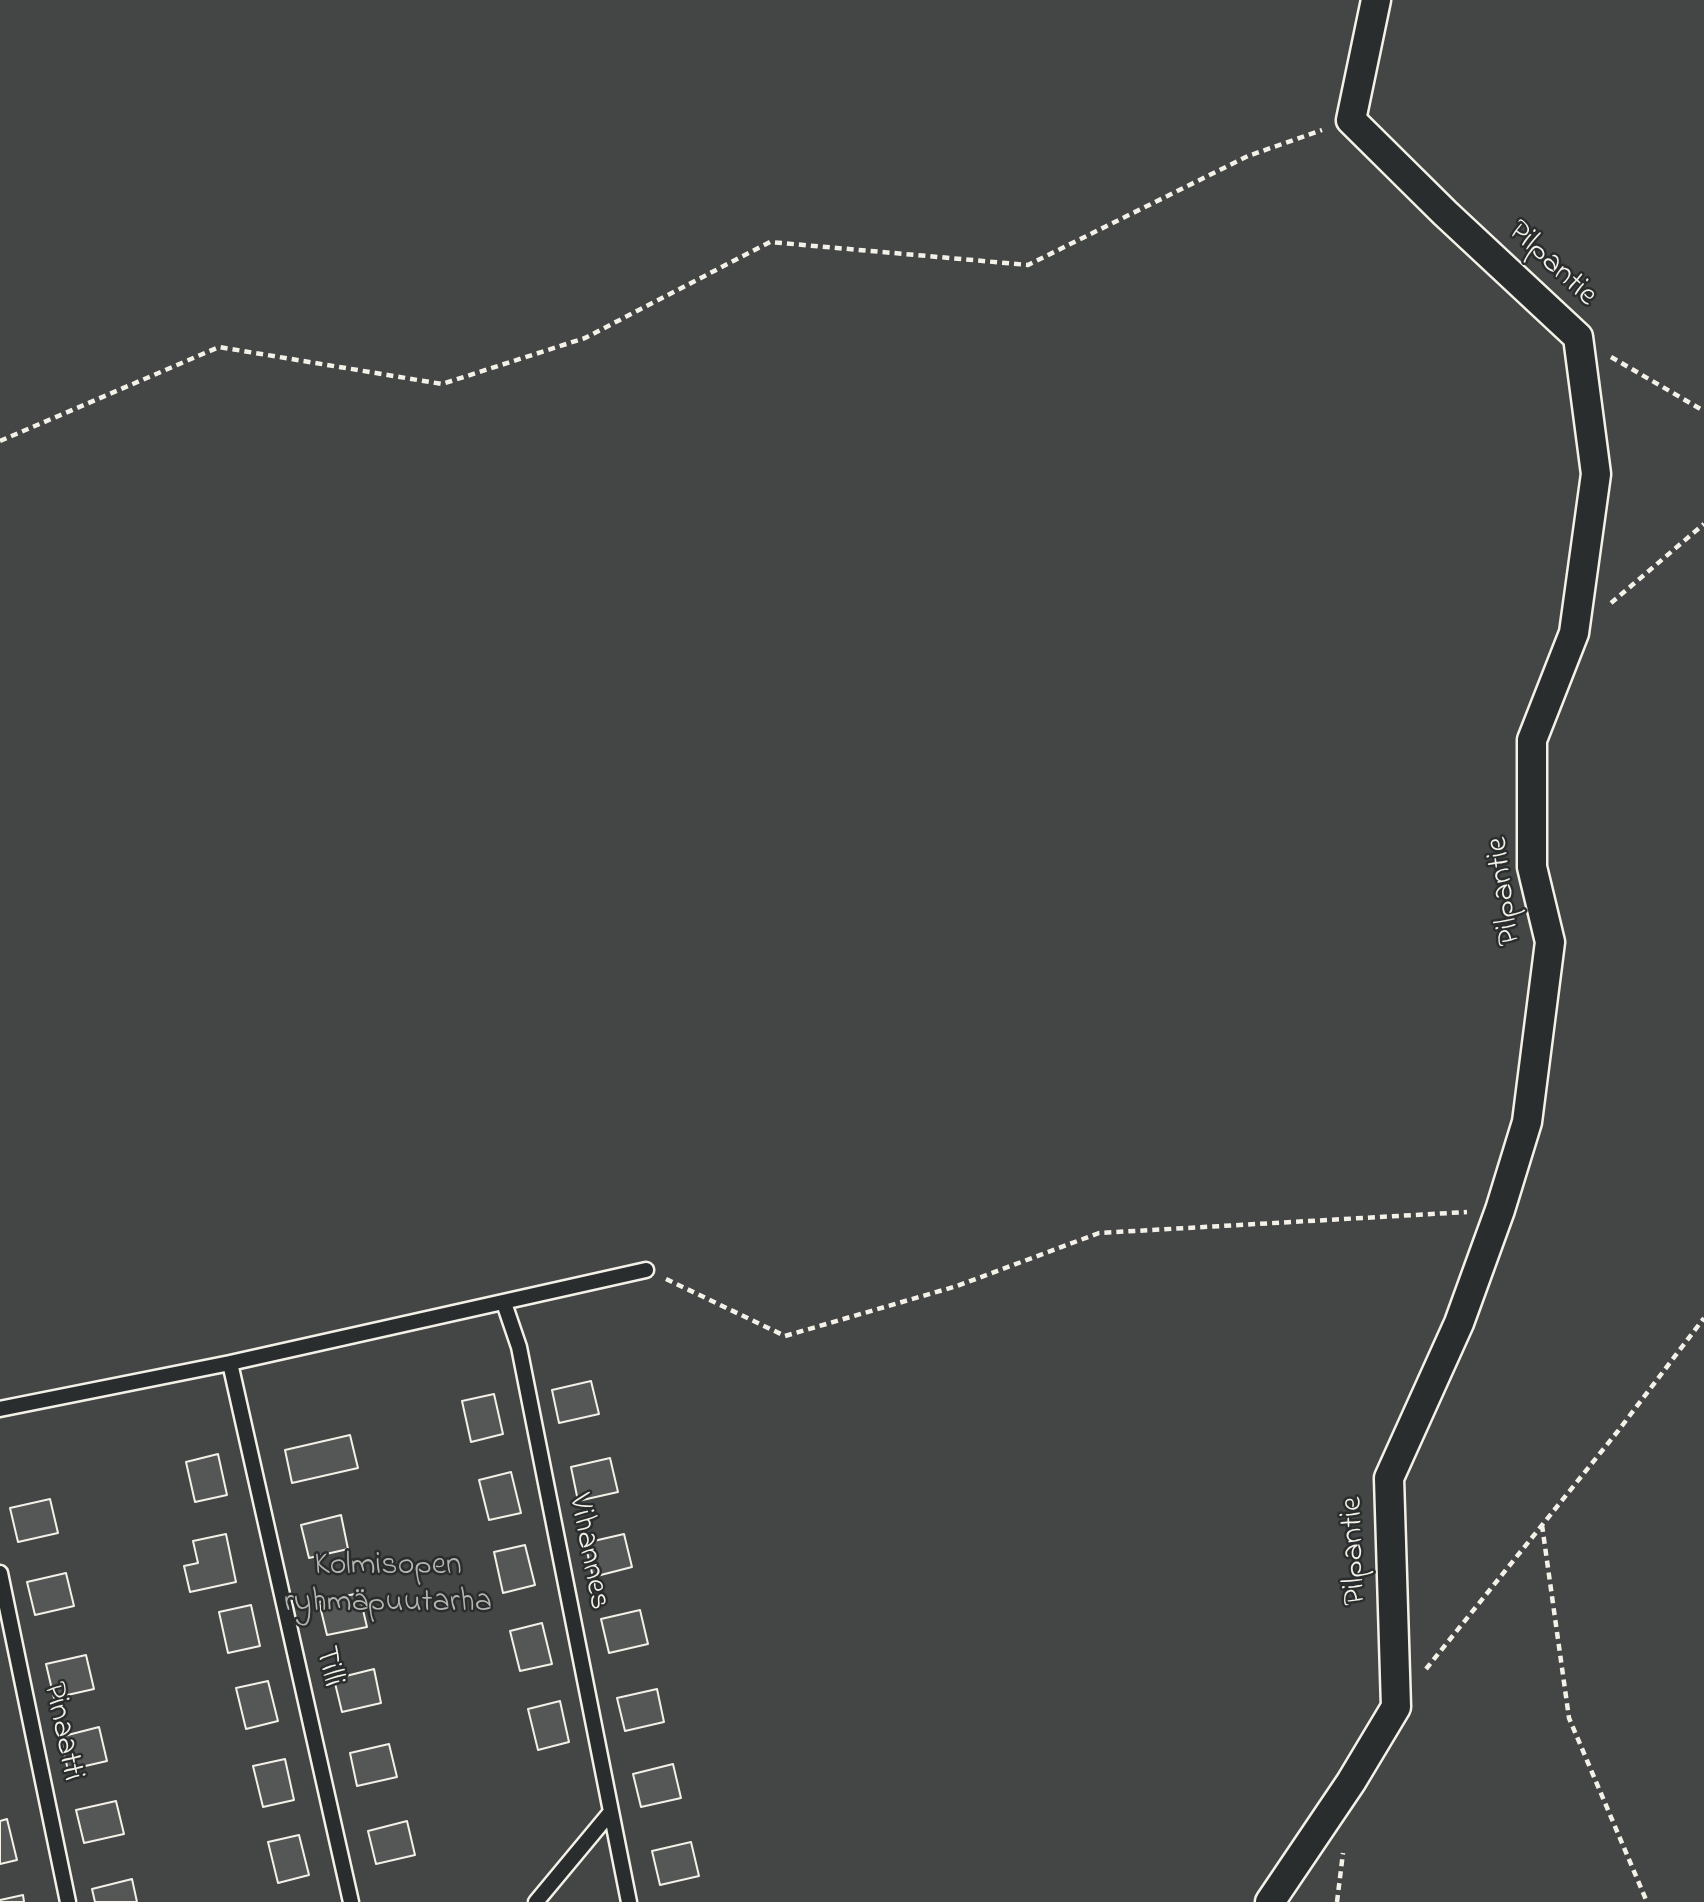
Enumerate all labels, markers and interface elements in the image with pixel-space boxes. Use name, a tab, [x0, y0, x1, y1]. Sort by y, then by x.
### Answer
street label: Pilpantie	[1498, 214, 1604, 316]
street label: Pilpantie	[1480, 835, 1532, 947]
street label: Vihannes	[557, 1491, 617, 1613]
street label: Pilpantie	[1335, 1496, 1377, 1606]
park label: Kolmisopen ryhmäpuutarha	[284, 1549, 492, 1624]
street label: Tilli	[304, 1643, 350, 1691]
street label: Pinaatti	[32, 1679, 90, 1785]

